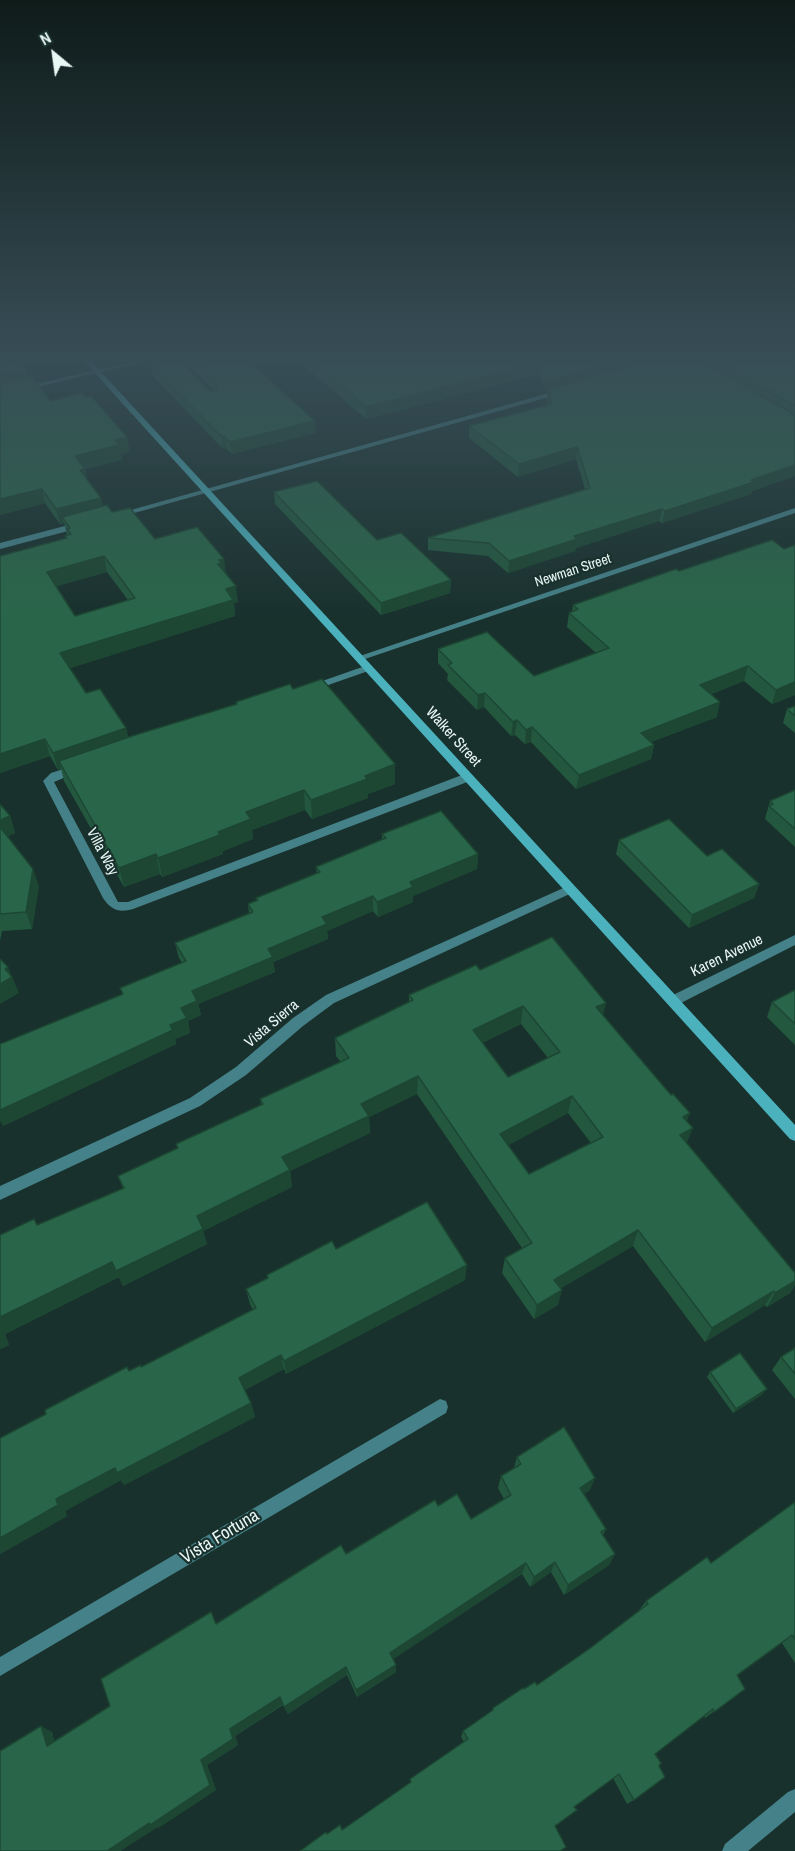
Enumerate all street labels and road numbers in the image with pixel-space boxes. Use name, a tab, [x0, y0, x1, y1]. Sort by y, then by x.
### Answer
street label: Newman Street	[533, 551, 613, 591]
street label: Walker Street	[422, 703, 484, 771]
street label: Villa Way	[82, 825, 122, 879]
street label: Karen Avenue	[688, 931, 766, 981]
street label: Vista Sierra	[241, 996, 303, 1052]
street label: Vista Fortuna	[177, 1505, 263, 1569]

